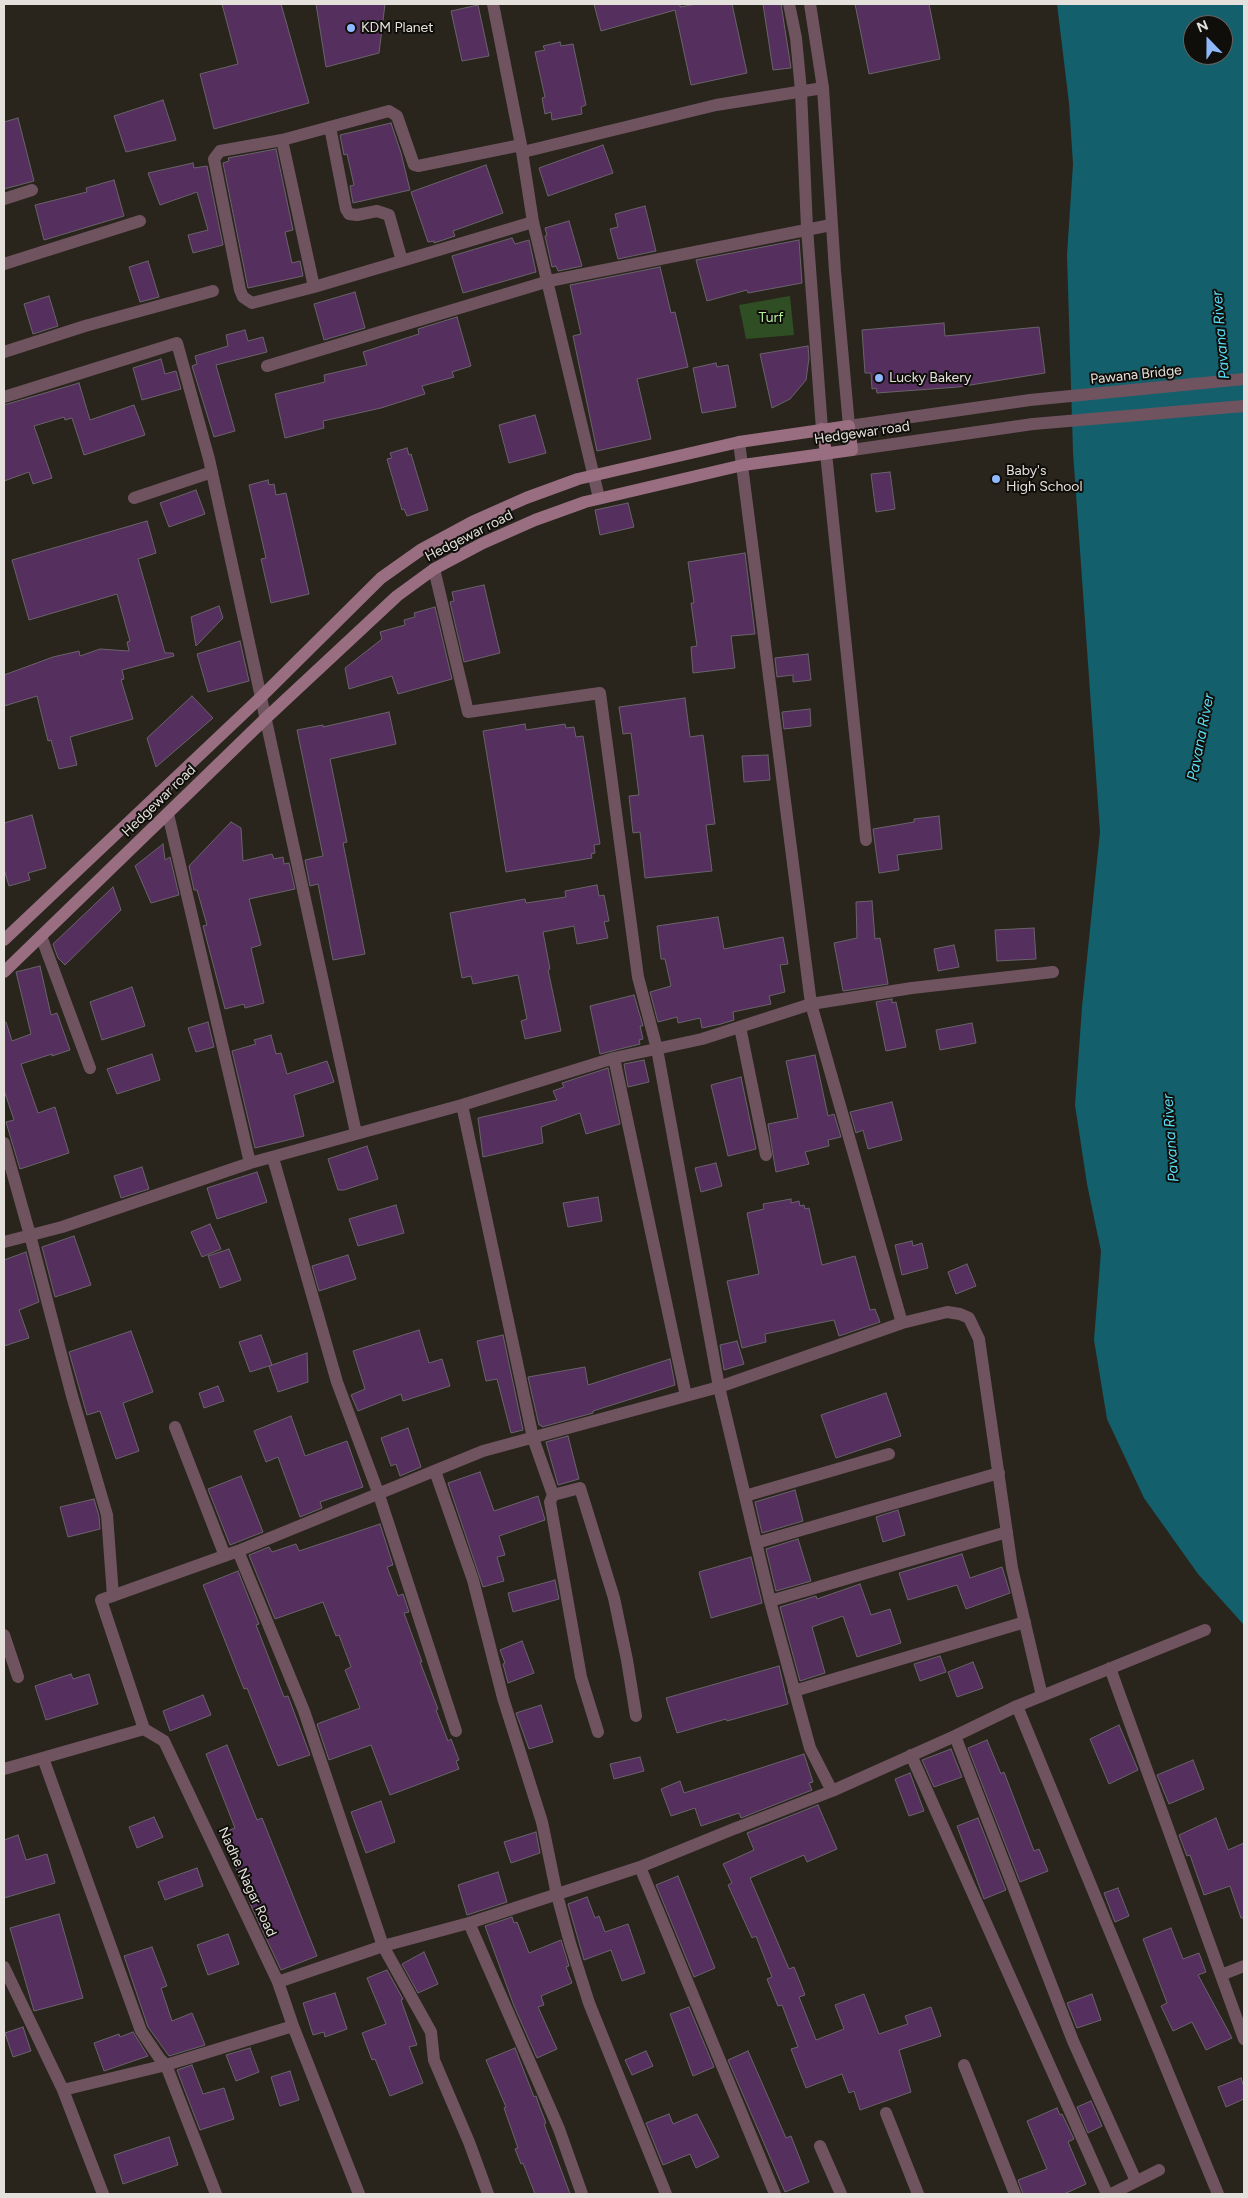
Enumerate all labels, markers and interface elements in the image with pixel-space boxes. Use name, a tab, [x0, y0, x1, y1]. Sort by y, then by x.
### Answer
north arrow	[1183, 15, 1233, 65]
text: N	[1194, 17, 1211, 36]
place label: KDM Planet	[361, 20, 434, 36]
marker: KDM Planet	[345, 22, 357, 34]
water label: Pavana River	[1208, 290, 1234, 380]
park label: Turf	[759, 310, 783, 326]
street label: Pawana Bridge	[1089, 362, 1183, 388]
place label: Lucky Bakery	[889, 370, 971, 386]
marker: Lucky Bakery	[873, 372, 885, 384]
street label: Hedgewar road	[813, 418, 911, 448]
place label: Baby's High School	[1006, 463, 1083, 496]
marker: Baby's High School	[990, 473, 1002, 485]
street label: Hedgewar road	[422, 507, 516, 565]
water label: Pavana River	[1184, 692, 1218, 782]
street label: Hedgewar road	[119, 761, 199, 841]
water label: Pavana River	[1159, 1093, 1183, 1183]
street label: Nadhe Nagar Road	[214, 1825, 280, 1939]

